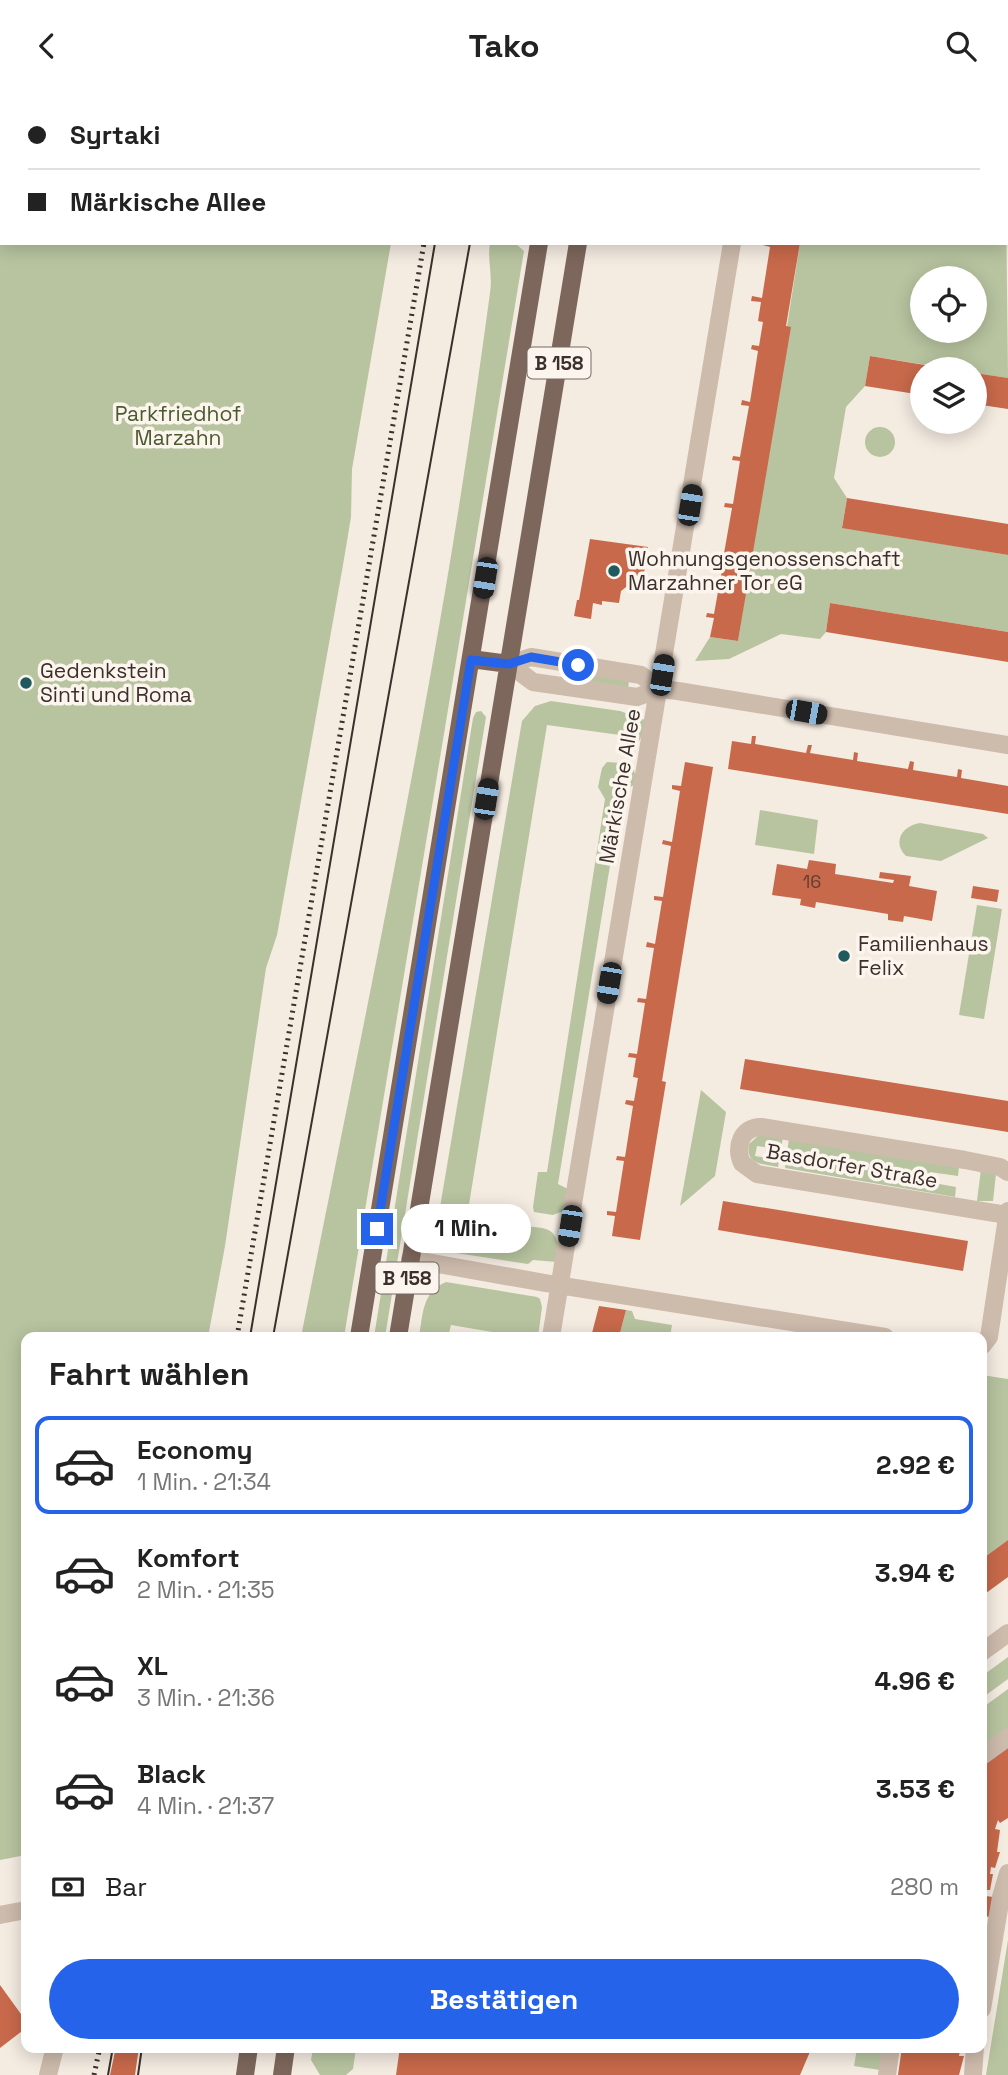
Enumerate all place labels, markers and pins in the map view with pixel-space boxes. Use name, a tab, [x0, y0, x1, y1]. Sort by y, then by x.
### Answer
place label: Wohnungsgenossenschaft Marzahner Tor eG	[628, 545, 901, 596]
marker: Wohnungsgenossenschaft Marzahner Tor eG	[606, 563, 622, 579]
place label: Gedenkstein Sinti und Roma	[40, 657, 192, 708]
marker: Gedenkstein Sinti und Roma	[18, 675, 34, 691]
place label: Familienhaus Felix	[858, 930, 989, 981]
marker: Familienhaus Felix	[836, 948, 852, 964]

